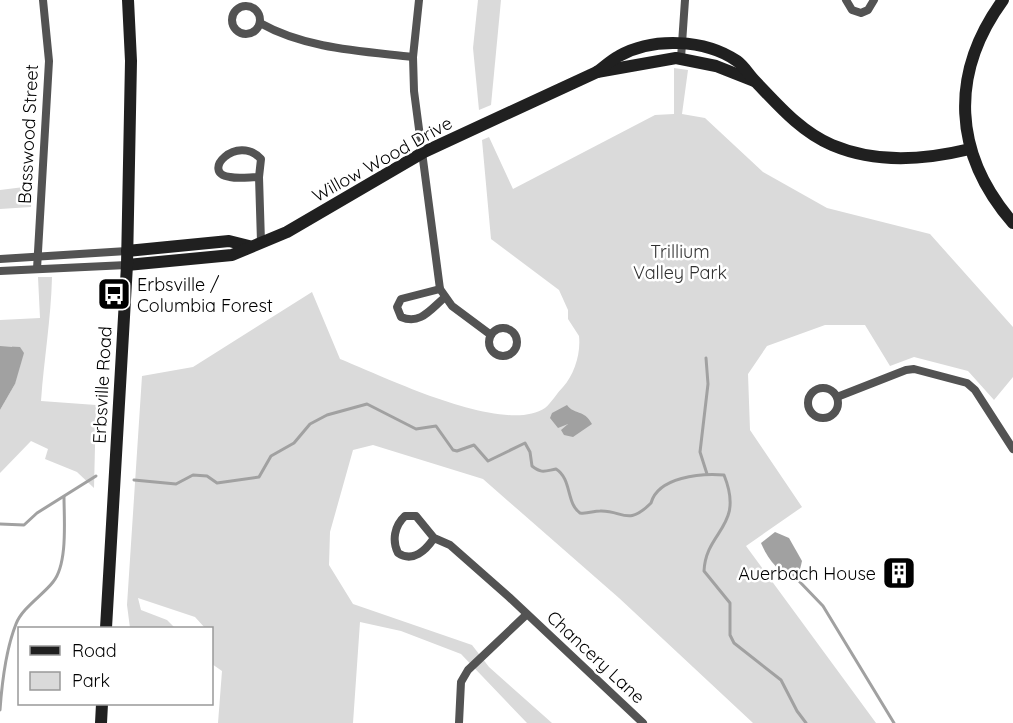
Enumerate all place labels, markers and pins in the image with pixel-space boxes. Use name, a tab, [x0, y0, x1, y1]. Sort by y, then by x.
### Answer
place label: Erbsville / Columbia Forest	[137, 273, 273, 317]
bus stop icon: Erbsville / Columbia Forest	[96, 276, 132, 312]
building icon: Auerbach House	[881, 555, 917, 591]
place label: Auerbach House	[738, 562, 876, 585]

